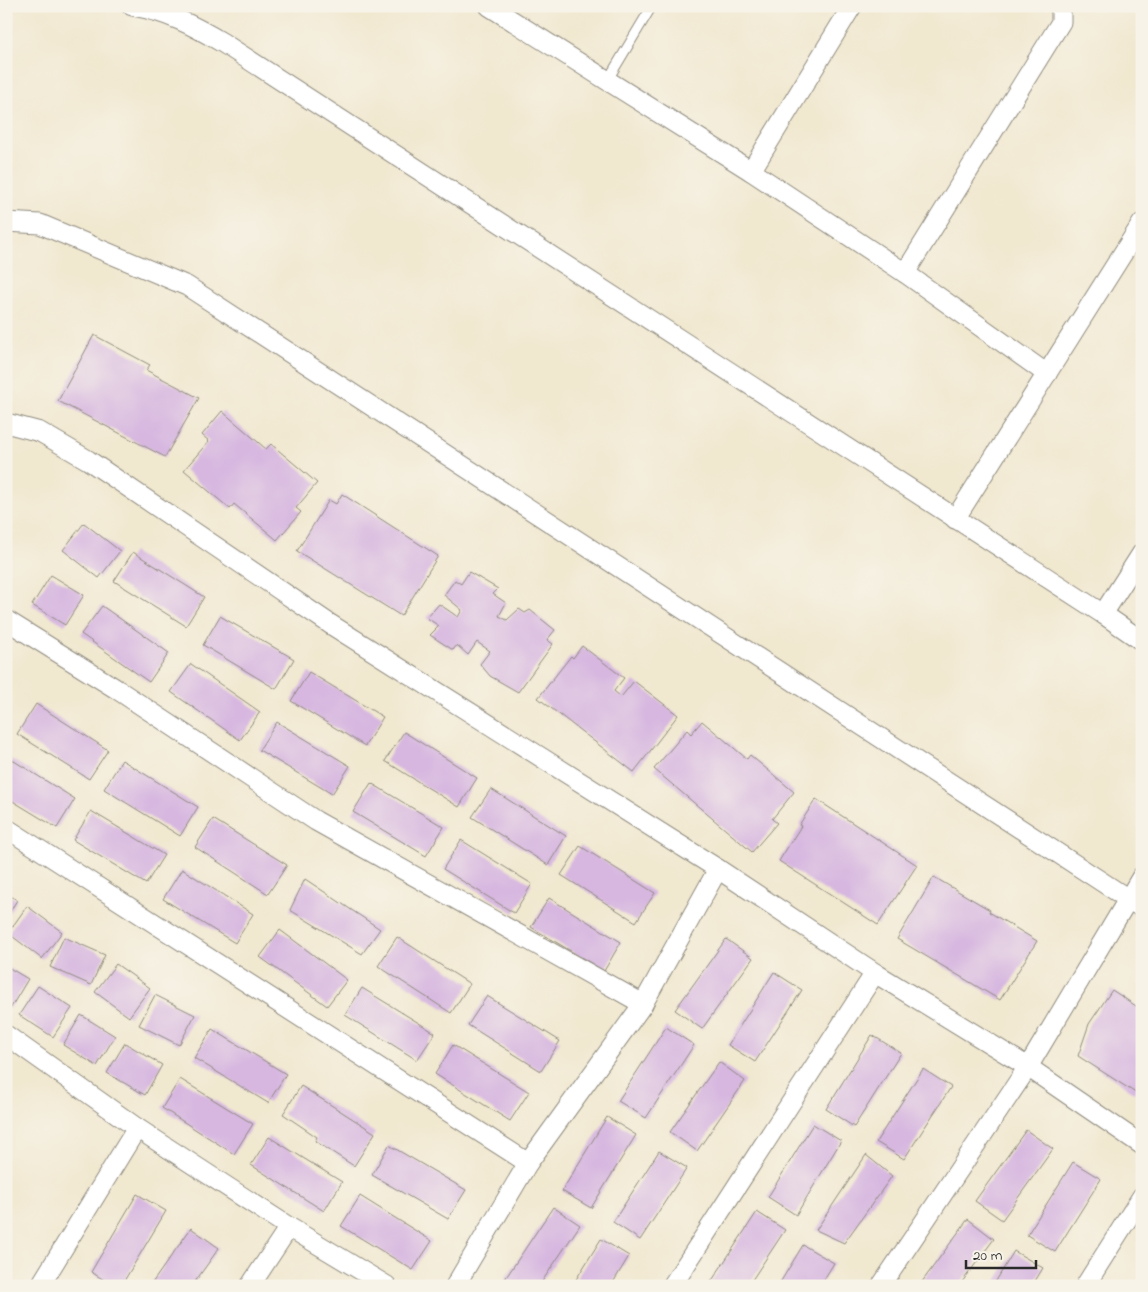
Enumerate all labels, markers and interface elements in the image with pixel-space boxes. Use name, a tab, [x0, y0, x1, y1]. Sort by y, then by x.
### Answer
scale bar	[966, 1237, 1036, 1269]
text: 20 m	[973, 1245, 1003, 1267]

